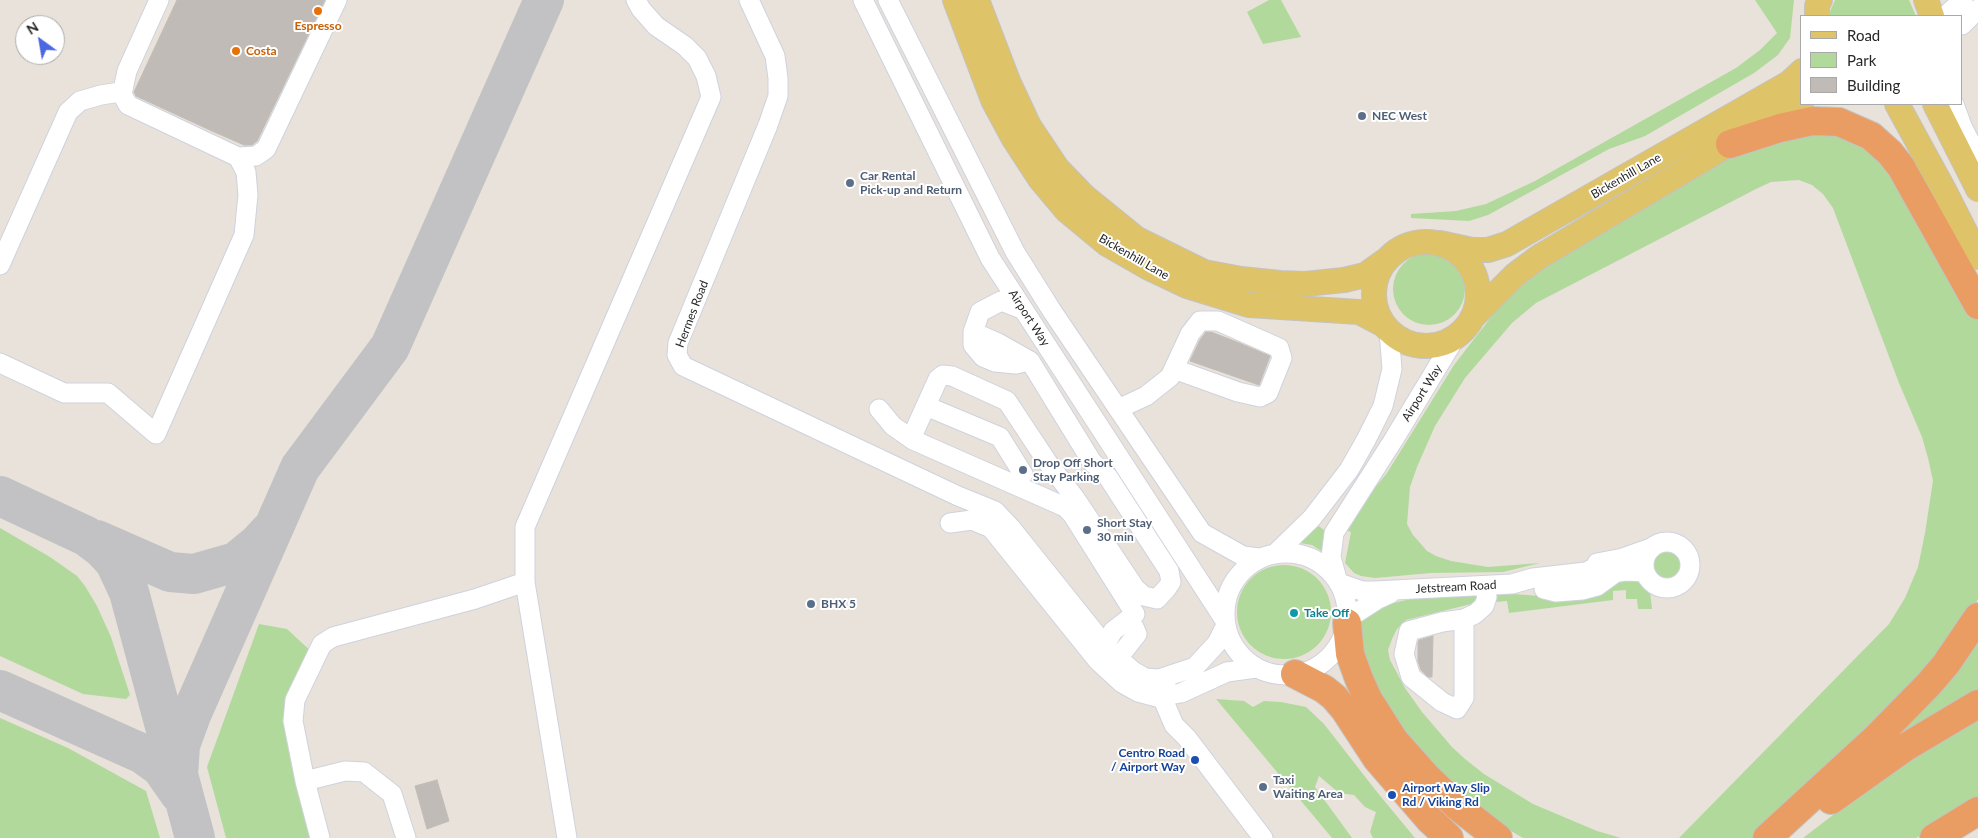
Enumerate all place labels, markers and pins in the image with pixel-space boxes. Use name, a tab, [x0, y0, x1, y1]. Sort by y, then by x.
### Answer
marker: Espresso	[312, 5, 324, 17]
place label: Espresso	[294, 19, 342, 33]
place label: Costa	[246, 44, 277, 58]
marker: Costa	[230, 45, 242, 57]
place label: NEC West	[1372, 109, 1427, 123]
marker: NEC West	[1356, 110, 1368, 122]
place label: Car Rental Pick-up and Return	[860, 169, 962, 197]
marker: Car Rental Pick-up and Return	[844, 177, 856, 189]
place label: Drop Off Short Stay Parking	[1033, 456, 1113, 484]
marker: Drop Off Short Stay Parking	[1017, 464, 1029, 476]
place label: Short Stay 30 min	[1097, 516, 1152, 544]
marker: Short Stay 30 min	[1081, 524, 1093, 536]
place label: BHX 5	[821, 597, 856, 611]
marker: BHX 5	[805, 598, 817, 610]
place label: Take Off	[1304, 606, 1349, 620]
marker: Take Off	[1288, 607, 1300, 619]
place label: Centro Road / Airport Way	[1111, 746, 1185, 774]
marker: Centro Road / Airport Way	[1189, 754, 1201, 766]
place label: Taxi Waiting Area	[1273, 773, 1343, 801]
marker: Taxi Waiting Area	[1257, 781, 1269, 793]
place label: Airport Way Slip Rd / Viking Rd	[1402, 781, 1490, 809]
marker: Airport Way Slip Rd / Viking Rd	[1386, 789, 1398, 801]

